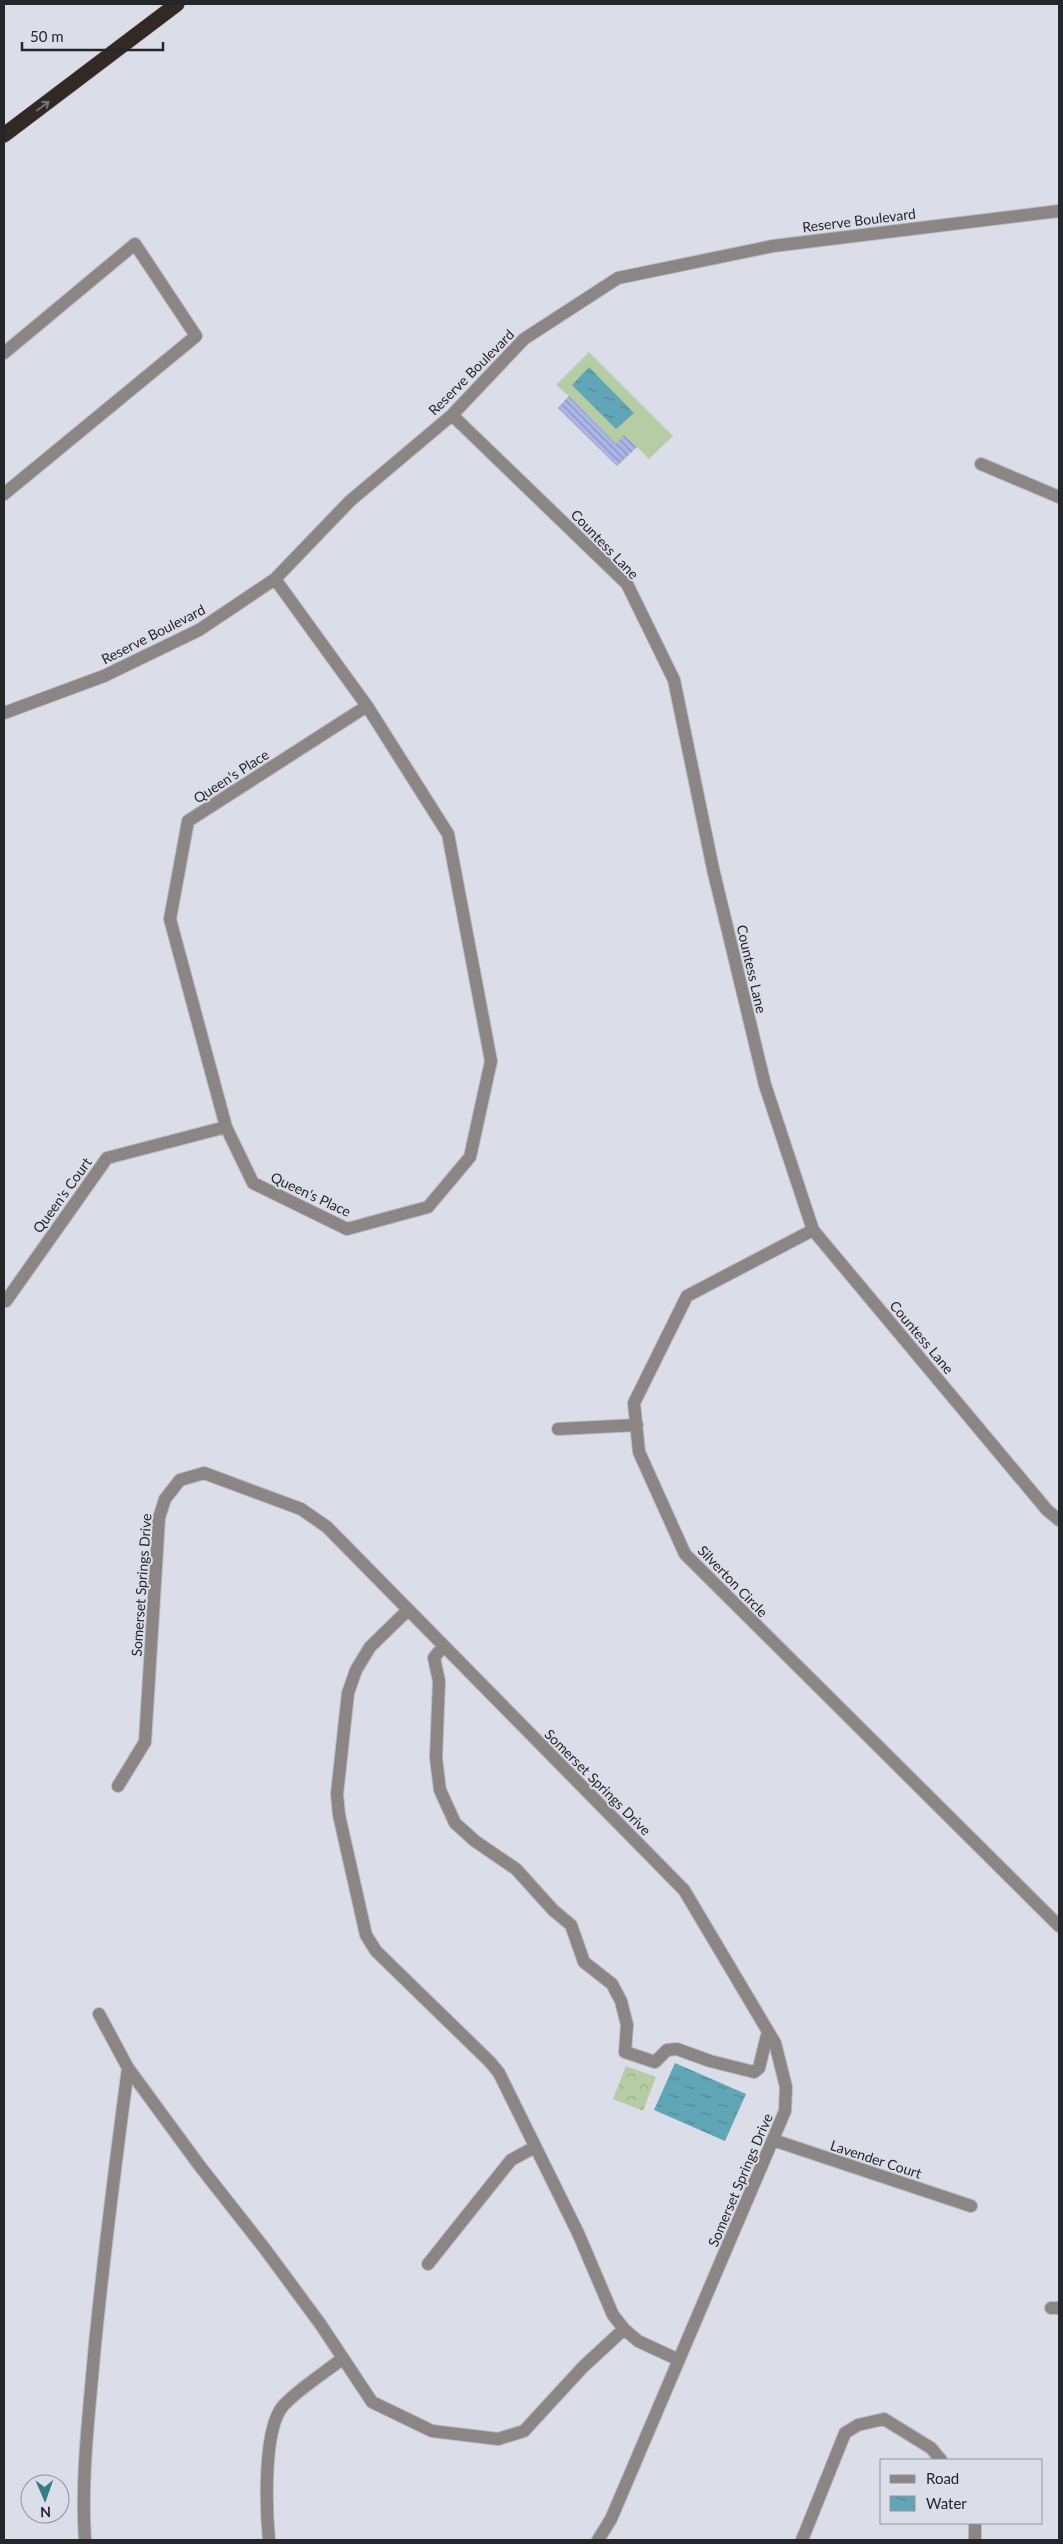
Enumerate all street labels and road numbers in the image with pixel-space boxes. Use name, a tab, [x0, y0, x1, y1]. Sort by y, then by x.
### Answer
street label: Reserve Boulevard	[801, 205, 917, 235]
street label: Reserve Boulevard	[425, 326, 517, 418]
street label: Countess Lane	[568, 506, 642, 582]
street label: Reserve Boulevard	[98, 601, 208, 667]
street label: Queen's Place	[190, 745, 272, 807]
street label: Countess Lane	[734, 923, 770, 1015]
street label: Queen's Court	[29, 1154, 95, 1236]
street label: Queen's Place	[268, 1168, 354, 1220]
street label: Countess Lane	[887, 1297, 957, 1377]
street label: Somerset Springs Drive	[128, 1513, 154, 1657]
street label: Silverton Circle	[695, 1542, 771, 1620]
street label: Somerset Springs Drive	[541, 1725, 655, 1839]
street label: Somerset Springs Drive	[704, 2111, 776, 2249]
street label: Lavender Court	[828, 2136, 924, 2182]

